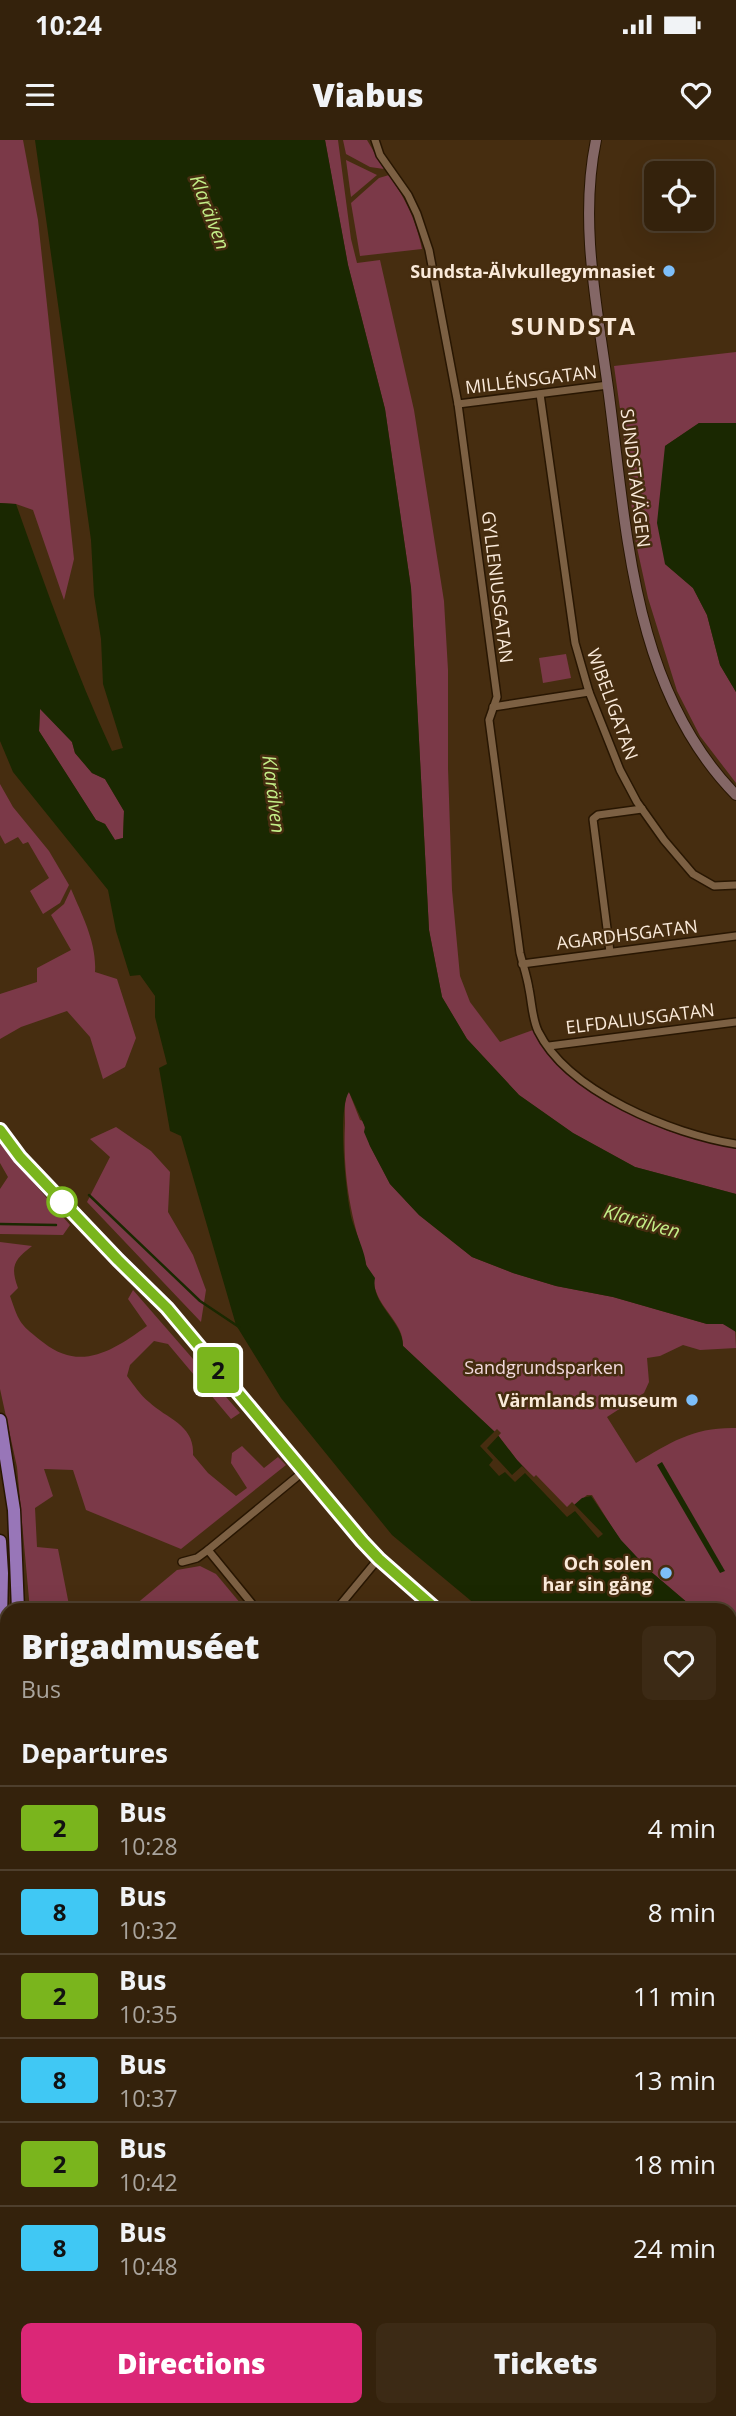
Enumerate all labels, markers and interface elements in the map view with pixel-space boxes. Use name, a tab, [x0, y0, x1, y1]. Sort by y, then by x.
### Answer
text: 10:24	[35, 7, 102, 43]
text: Viabus	[312, 73, 424, 116]
icon: menu	[21, 76, 59, 114]
icon: heart	[677, 76, 715, 114]
map controls	[644, 161, 714, 231]
button: locate	[644, 161, 714, 231]
water label: Klarälven	[184, 171, 236, 253]
place label: Sundsta-Älvkullegymnasiet	[410, 259, 655, 283]
marker: Sundsta-Älvkullegymnasiet	[661, 263, 677, 279]
district label: SUNDSTA	[511, 309, 637, 342]
street label: MILLÉNSGATAN	[464, 359, 598, 399]
street label: SUNDSTAVÄGEN	[616, 407, 656, 549]
street label: GYLLENIUSGATAN	[477, 510, 519, 664]
street label: WIBELIGATAN	[582, 645, 644, 763]
water label: Klarälven	[256, 754, 292, 834]
street label: AGARDHSGATAN	[555, 913, 699, 955]
street label: ELFDALIUSGATAN	[564, 997, 716, 1039]
unlabelled marker	[47, 1187, 77, 1217]
water label: Klarälven	[601, 1198, 683, 1244]
line badge: 2	[195, 1347, 241, 1393]
text: 2	[211, 1353, 225, 1386]
park label: Sandgrundsparken	[464, 1355, 624, 1379]
place label: Värmlands museum	[498, 1388, 678, 1412]
marker: Värmlands museum	[684, 1392, 700, 1408]
place label: Och solen har sin gång	[542, 1551, 652, 1596]
marker: Och solen har sin gång	[658, 1565, 674, 1581]
text: Brigadmuséet	[21, 1624, 259, 1669]
button: heart	[642, 1626, 716, 1700]
text: Bus	[21, 1673, 61, 1705]
text: Departures	[21, 1735, 168, 1771]
text: Bus	[119, 1794, 166, 1830]
text: 4 min	[648, 1810, 716, 1846]
text: 2	[53, 1811, 66, 1844]
text: 10:28	[119, 1830, 178, 1862]
text: Bus	[119, 1878, 166, 1914]
text: 8 min	[648, 1894, 716, 1930]
text: 8	[53, 1895, 66, 1928]
text: 10:32	[119, 1914, 178, 1946]
text: Bus	[119, 1962, 166, 1998]
text: 11 min	[633, 1978, 716, 2014]
text: 2	[53, 1979, 66, 2012]
text: 10:35	[119, 1998, 178, 2030]
text: Bus	[119, 2046, 166, 2082]
text: 13 min	[633, 2062, 716, 2098]
text: 8	[53, 2063, 66, 2096]
text: 10:37	[119, 2082, 178, 2114]
text: Bus	[119, 2130, 166, 2166]
text: 18 min	[633, 2146, 716, 2182]
text: 2	[53, 2147, 66, 2180]
text: 10:42	[119, 2166, 178, 2198]
text: Bus	[119, 2214, 166, 2250]
text: 24 min	[633, 2230, 716, 2266]
text: 8	[53, 2231, 66, 2264]
text: 10:48	[119, 2250, 178, 2282]
button: Directions	[21, 2323, 362, 2403]
button: Tickets	[376, 2323, 716, 2403]

